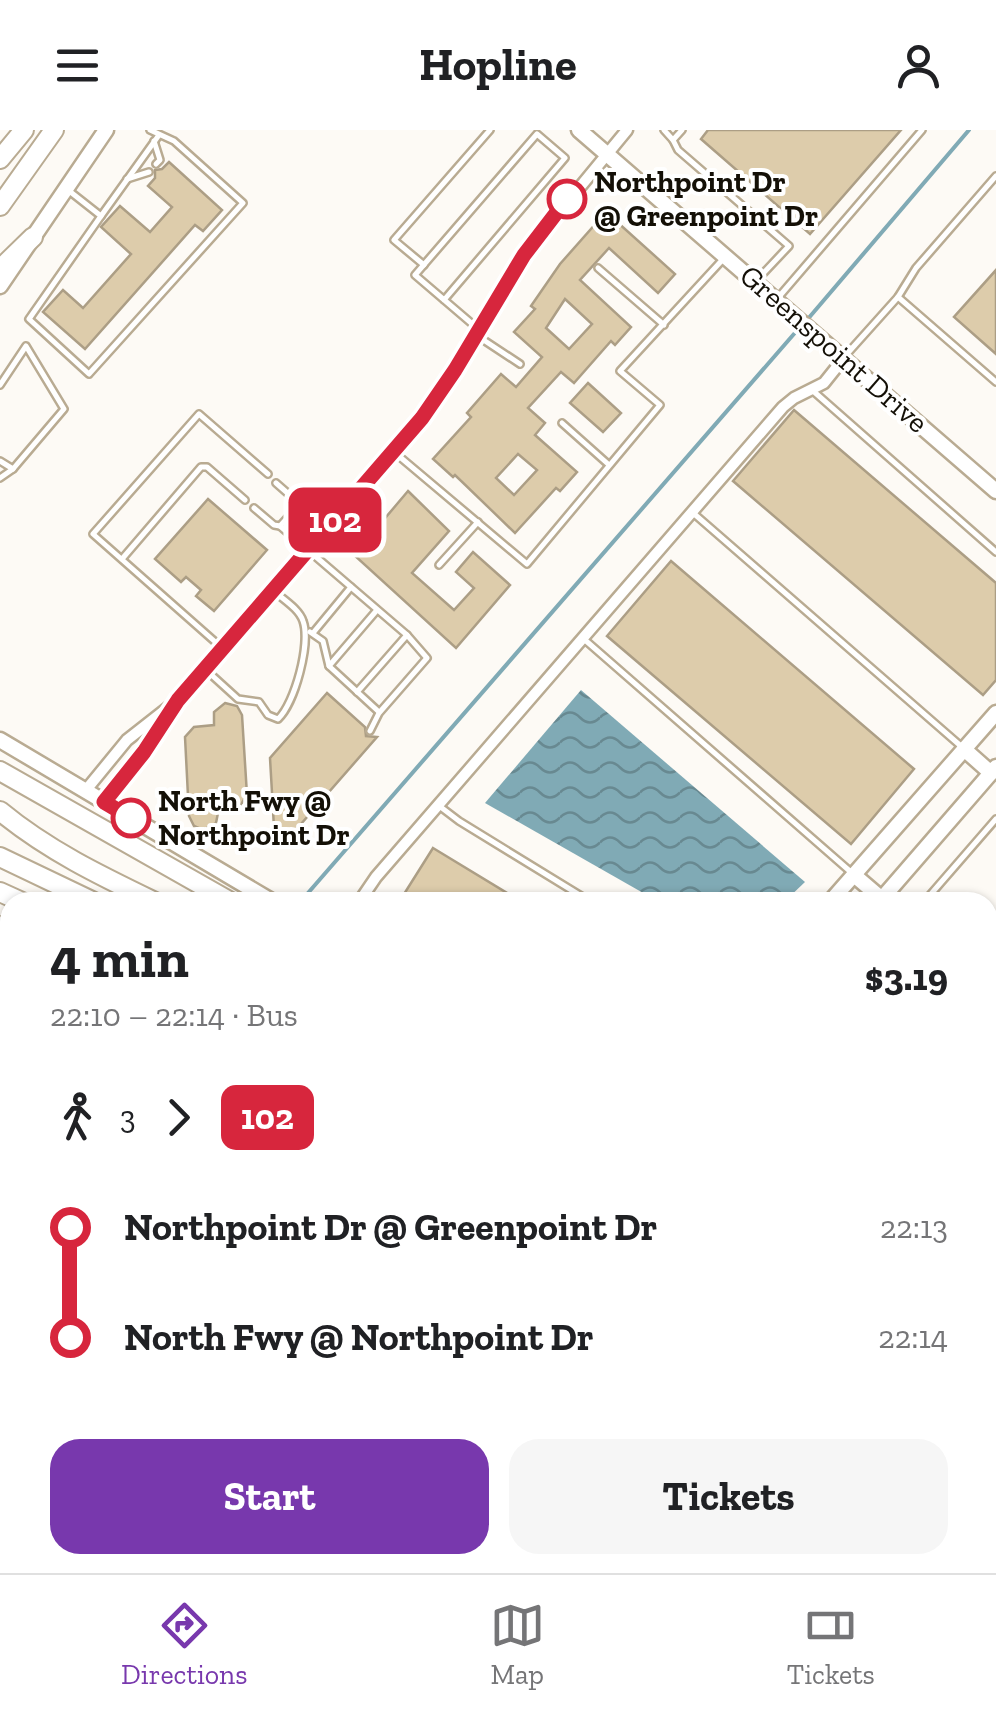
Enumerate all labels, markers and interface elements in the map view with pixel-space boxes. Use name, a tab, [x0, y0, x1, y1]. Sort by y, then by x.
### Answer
icon: menu	[50, 38, 105, 93]
text: Hopline	[419, 38, 577, 92]
icon: person	[891, 38, 946, 93]
place label: Northpoint Dr @ Greenpoint Dr	[594, 164, 818, 234]
marker: Northpoint Dr @ Greenpoint Dr	[548, 180, 586, 218]
street label: Greenspoint Drive	[732, 257, 936, 441]
line badge: 102	[278, 488, 392, 552]
text: 102	[308, 499, 362, 541]
place label: North Fwy @ Northpoint Dr	[158, 783, 350, 853]
marker: North Fwy @ Northpoint Dr	[112, 799, 150, 837]
text: 4 min	[50, 925, 189, 991]
text: $3.19	[865, 954, 948, 1000]
text: 22:10 – 22:14 · Bus	[50, 996, 298, 1034]
icon: walk	[50, 1090, 105, 1145]
icon: forward	[151, 1090, 206, 1145]
text: 102	[241, 1096, 294, 1138]
text: 3	[120, 1098, 136, 1136]
text: Northpoint Dr @ Greenpoint Dr	[124, 1204, 657, 1250]
text: 22:13	[880, 1208, 948, 1246]
text: North Fwy @ Northpoint Dr	[124, 1314, 593, 1360]
text: 22:14	[878, 1318, 948, 1356]
button: Start	[50, 1439, 489, 1554]
button: Tickets	[509, 1439, 948, 1554]
tab: Directions	[121, 1598, 247, 1691]
tab: Map	[490, 1598, 545, 1691]
tab: Tickets	[787, 1598, 875, 1691]

